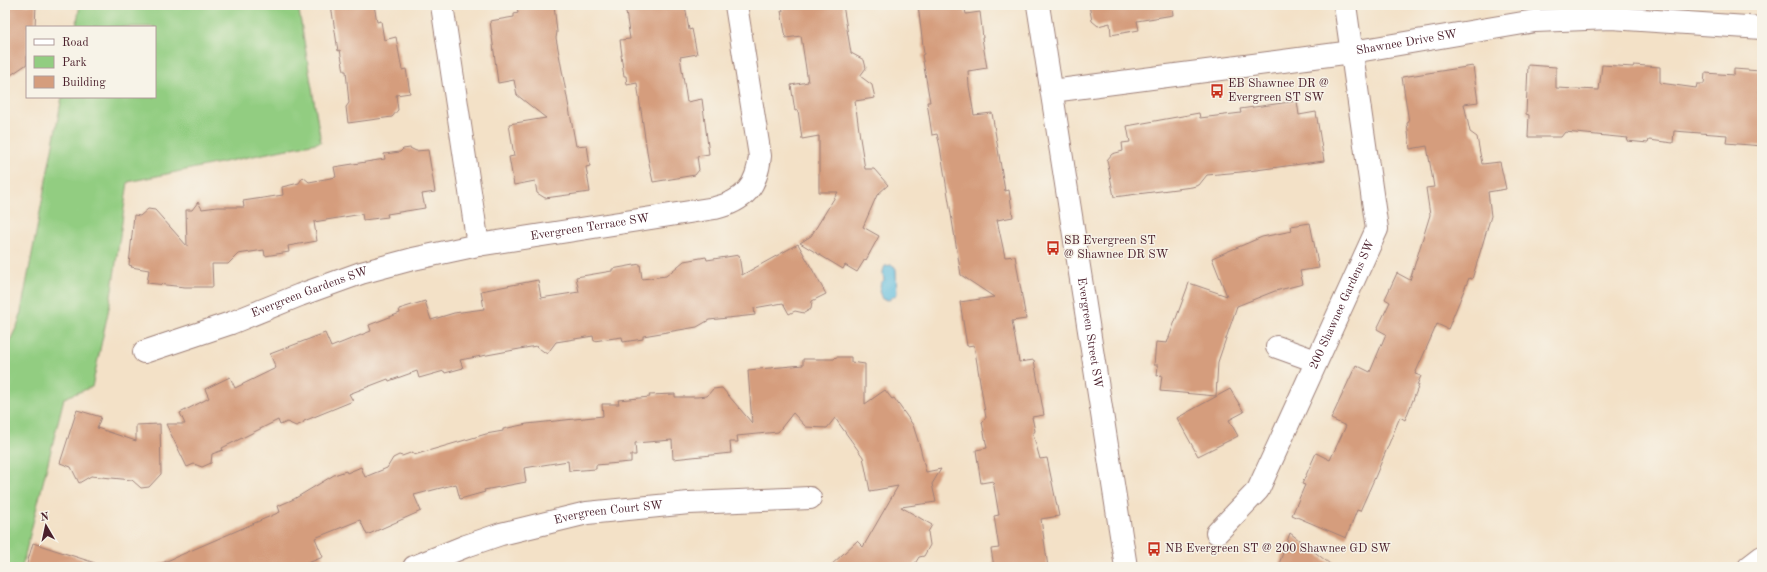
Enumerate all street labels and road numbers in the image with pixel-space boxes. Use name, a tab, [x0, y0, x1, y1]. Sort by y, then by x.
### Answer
street label: Shawnee Drive SW	[1355, 28, 1458, 57]
street label: Evergreen Terrace SW	[530, 212, 651, 243]
street label: 200 Shawnee Gardens SW	[1308, 238, 1377, 371]
street label: Evergreen Gardens SW	[250, 265, 369, 320]
street label: Evergreen Street SW	[1075, 277, 1104, 390]
street label: Evergreen Court SW	[553, 500, 664, 527]

